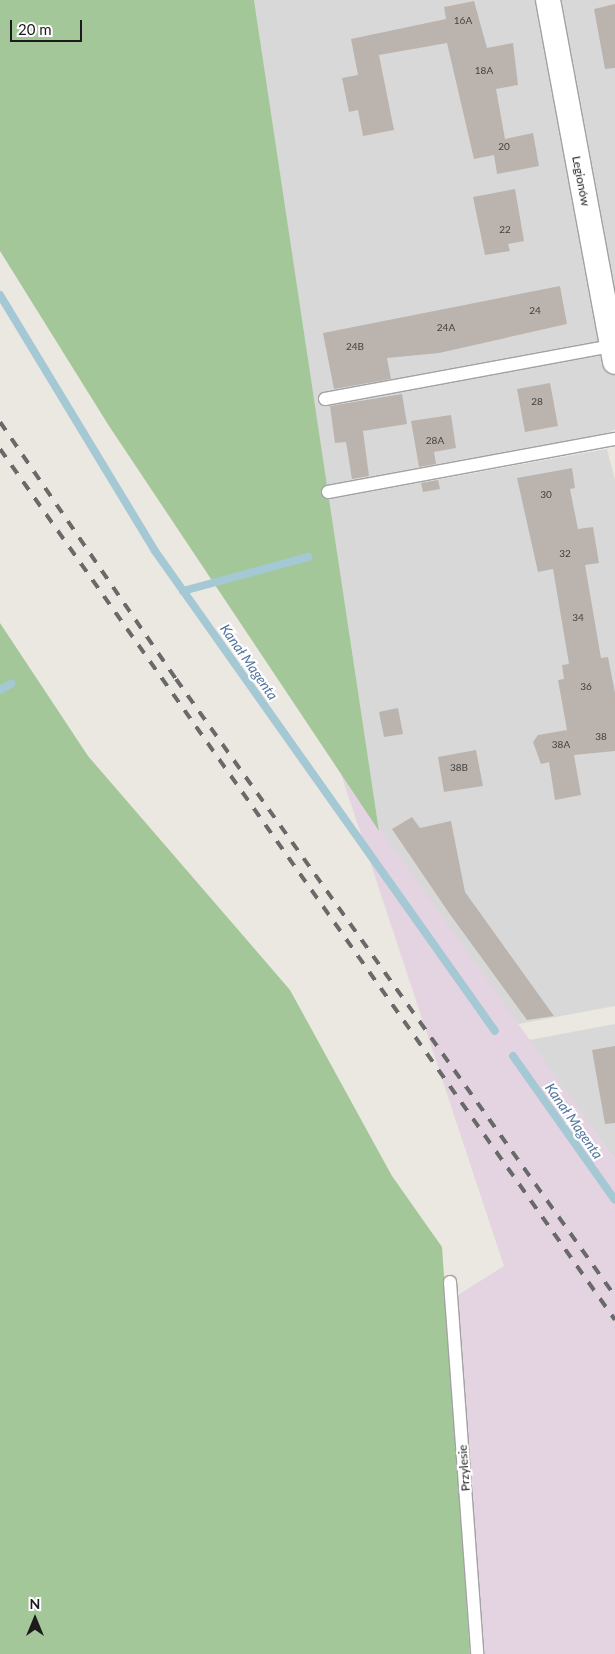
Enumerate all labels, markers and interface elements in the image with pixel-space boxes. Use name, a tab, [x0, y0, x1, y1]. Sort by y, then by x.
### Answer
scale bar	[12, 10, 85, 42]
house number: 16A	[454, 15, 472, 27]
text: 20 m	[18, 20, 52, 38]
house number: 18A	[475, 65, 493, 77]
house number: 20	[498, 141, 510, 153]
street label: Legionów	[569, 155, 593, 207]
house number: 22	[499, 224, 511, 236]
house number: 24	[529, 305, 541, 317]
house number: 24A	[437, 322, 455, 334]
house number: 24B	[346, 341, 364, 353]
house number: 28	[531, 396, 543, 408]
house number: 28A	[426, 435, 444, 447]
house number: 30	[540, 489, 552, 501]
house number: 32	[559, 548, 571, 560]
house number: 34	[572, 612, 584, 624]
water label: Kanał Magenta	[217, 621, 281, 703]
house number: 36	[580, 681, 592, 693]
house number: 38	[595, 731, 607, 743]
house number: 38A	[552, 739, 570, 751]
house number: 38B	[450, 762, 468, 774]
water label: Kanał Magenta	[542, 1080, 606, 1162]
street label: Przylesie	[455, 1444, 473, 1492]
north arrow	[10, 1594, 60, 1644]
text: N	[30, 1595, 40, 1612]

